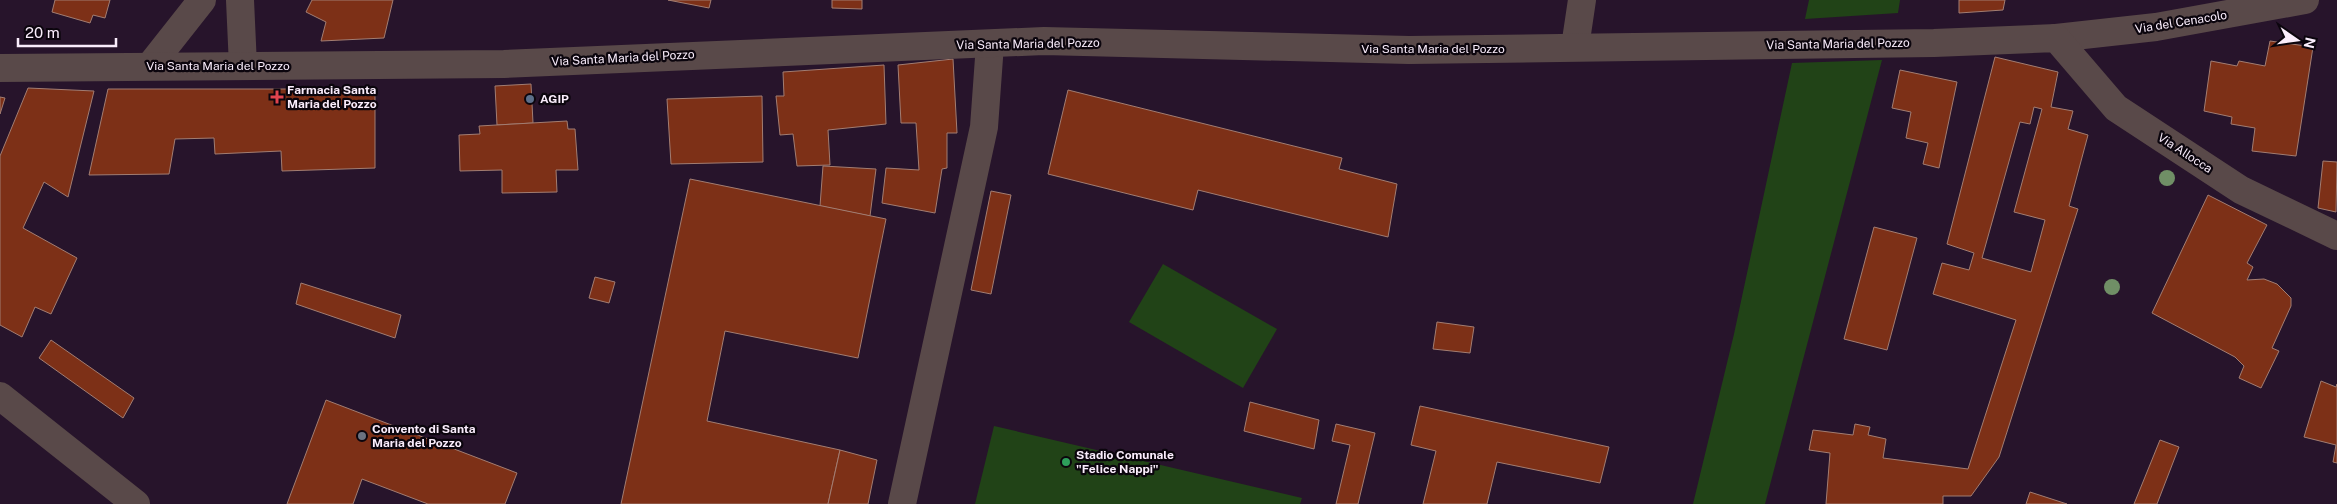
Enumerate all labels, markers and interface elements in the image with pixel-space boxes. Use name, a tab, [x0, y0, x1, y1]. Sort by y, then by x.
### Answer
street label: Via del Cenacolo	[2134, 8, 2228, 36]
scale bar	[18, 15, 115, 47]
north arrow	[2272, 15, 2322, 65]
text: 20 m	[25, 24, 60, 41]
street label: Via Santa Maria del Pozzo	[956, 36, 1100, 52]
street label: Via Santa Maria del Pozzo	[1766, 36, 1910, 52]
text: N	[2301, 36, 2319, 50]
street label: Via Santa Maria del Pozzo	[1361, 42, 1505, 56]
street label: Via Santa Maria del Pozzo	[551, 47, 695, 69]
street label: Via Santa Maria del Pozzo	[146, 59, 290, 73]
place label: Farmacia Santa Maria del Pozzo	[287, 83, 377, 111]
marker: Farmacia Santa Maria del Pozzo	[271, 91, 283, 103]
place label: AGIP	[540, 92, 569, 106]
marker: AGIP	[524, 93, 536, 105]
street label: Via Allocca	[2155, 130, 2215, 176]
place label: Convento di Santa Maria del Pozzo	[372, 422, 476, 450]
marker: Convento di Santa Maria del Pozzo	[356, 430, 368, 442]
place label: Stadio Comunale "Felice Nappi"	[1076, 448, 1174, 476]
marker: Stadio Comunale "Felice Nappi"	[1060, 456, 1072, 468]

